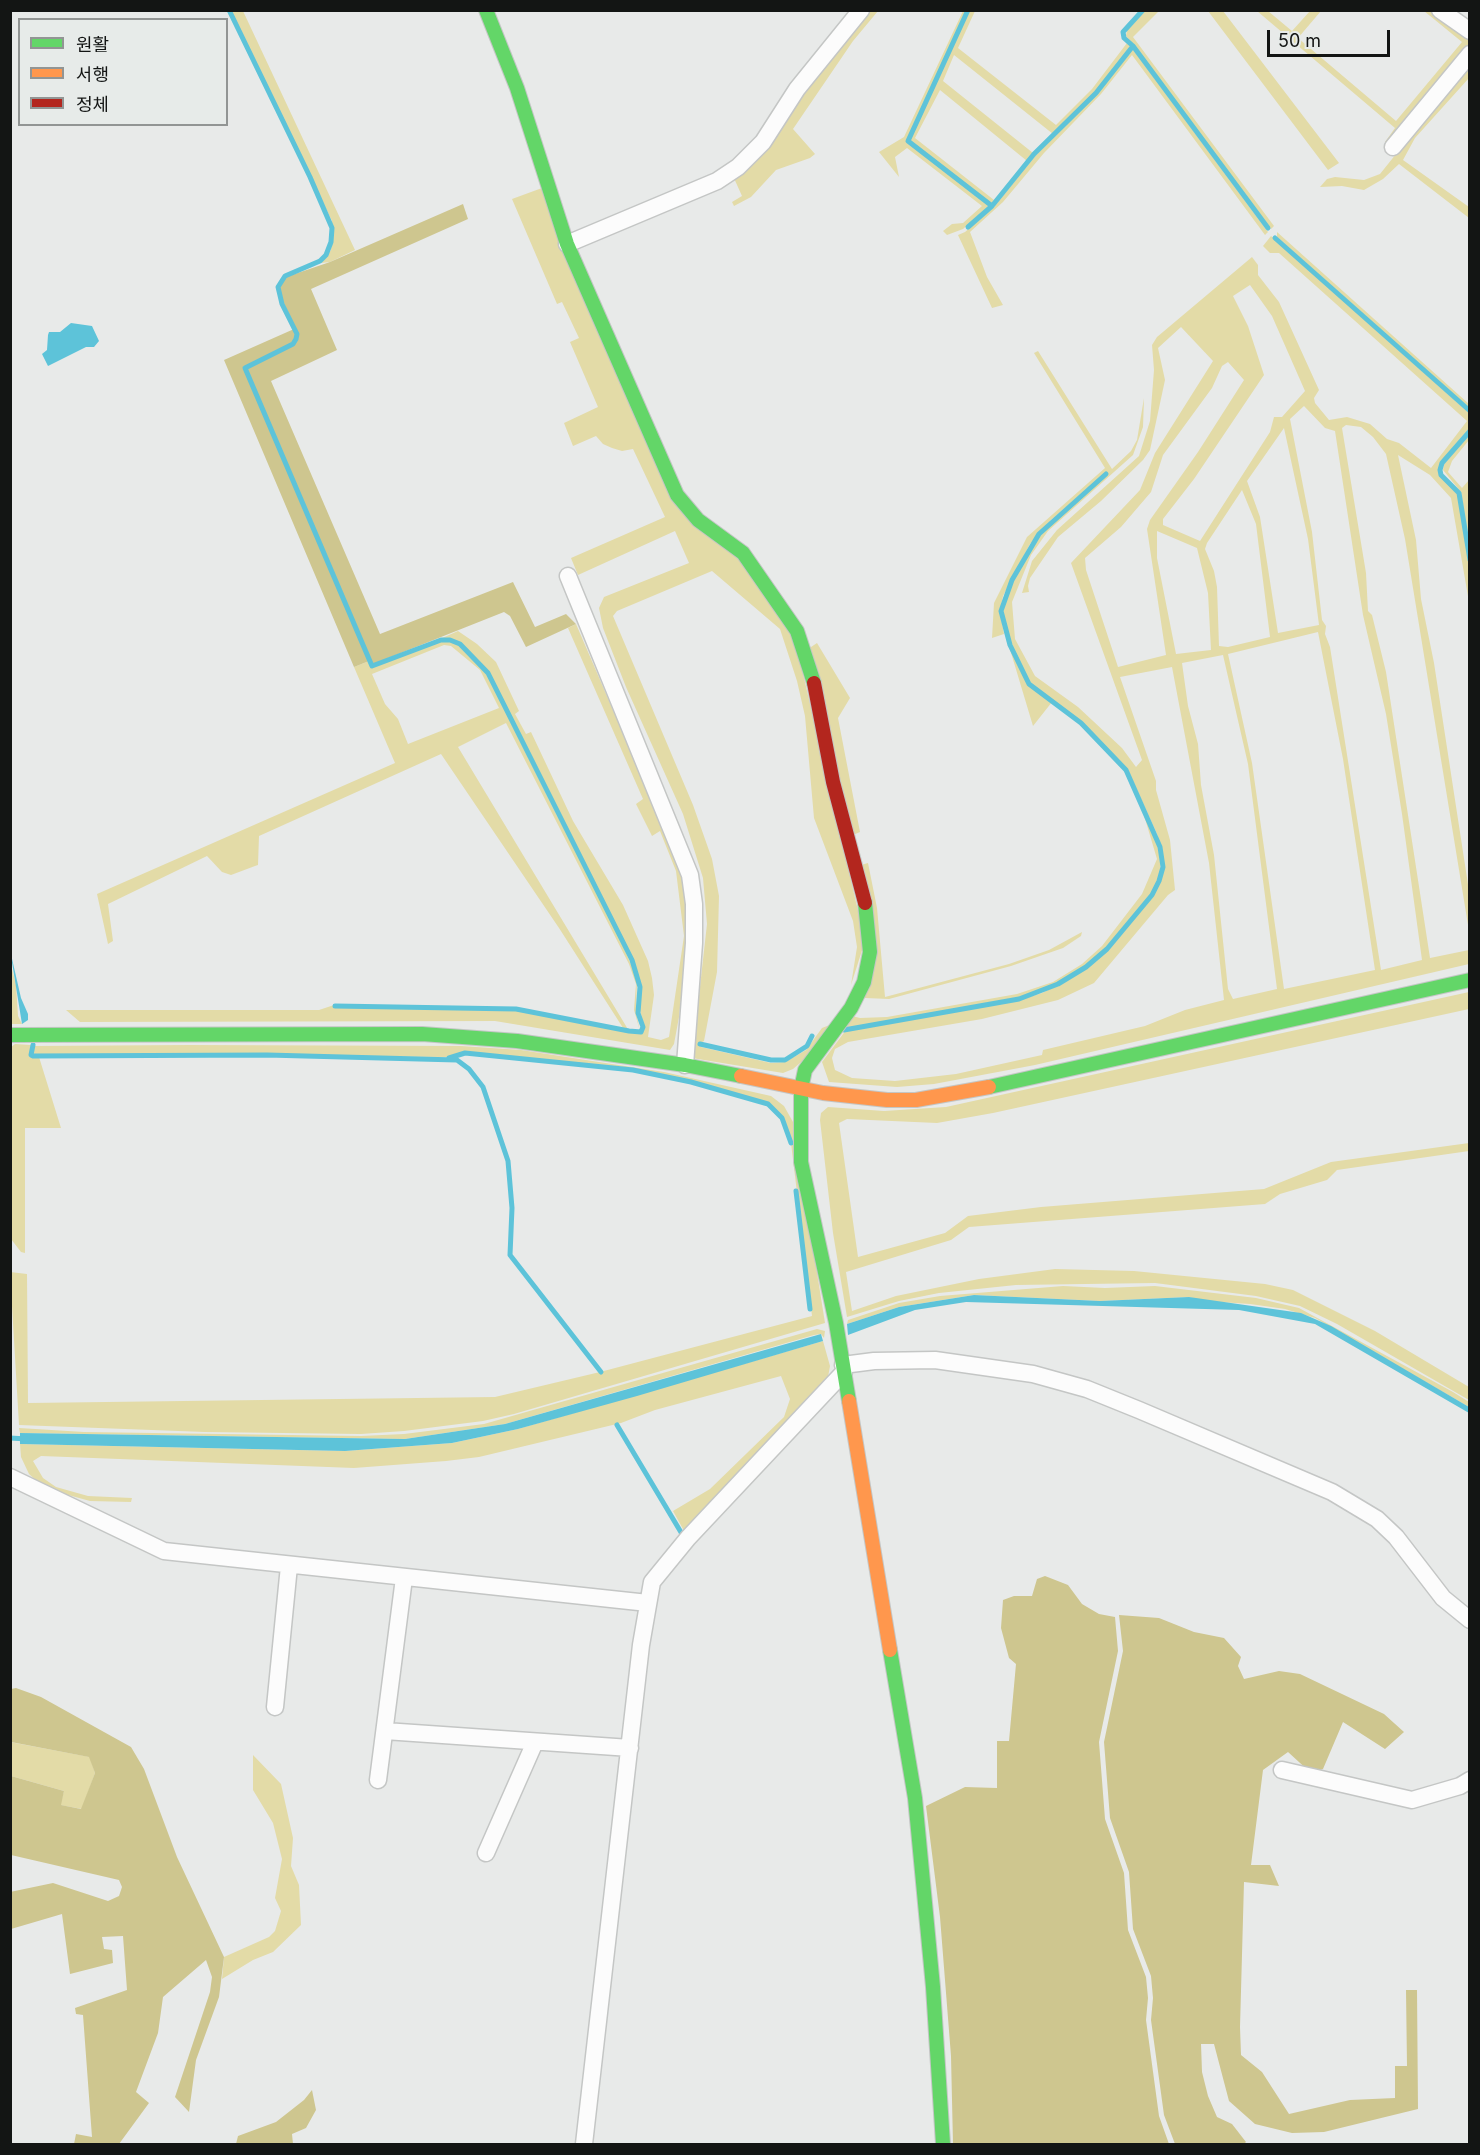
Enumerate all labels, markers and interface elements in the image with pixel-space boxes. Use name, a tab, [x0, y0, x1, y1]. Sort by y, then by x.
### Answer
legend	[18, 18, 228, 126]
scale bar	[1270, 18, 1393, 56]
text: 50 m	[1278, 30, 1321, 51]
text: 원활	[76, 34, 109, 55]
text: 서행	[76, 64, 109, 85]
text: 정체	[76, 94, 109, 115]

